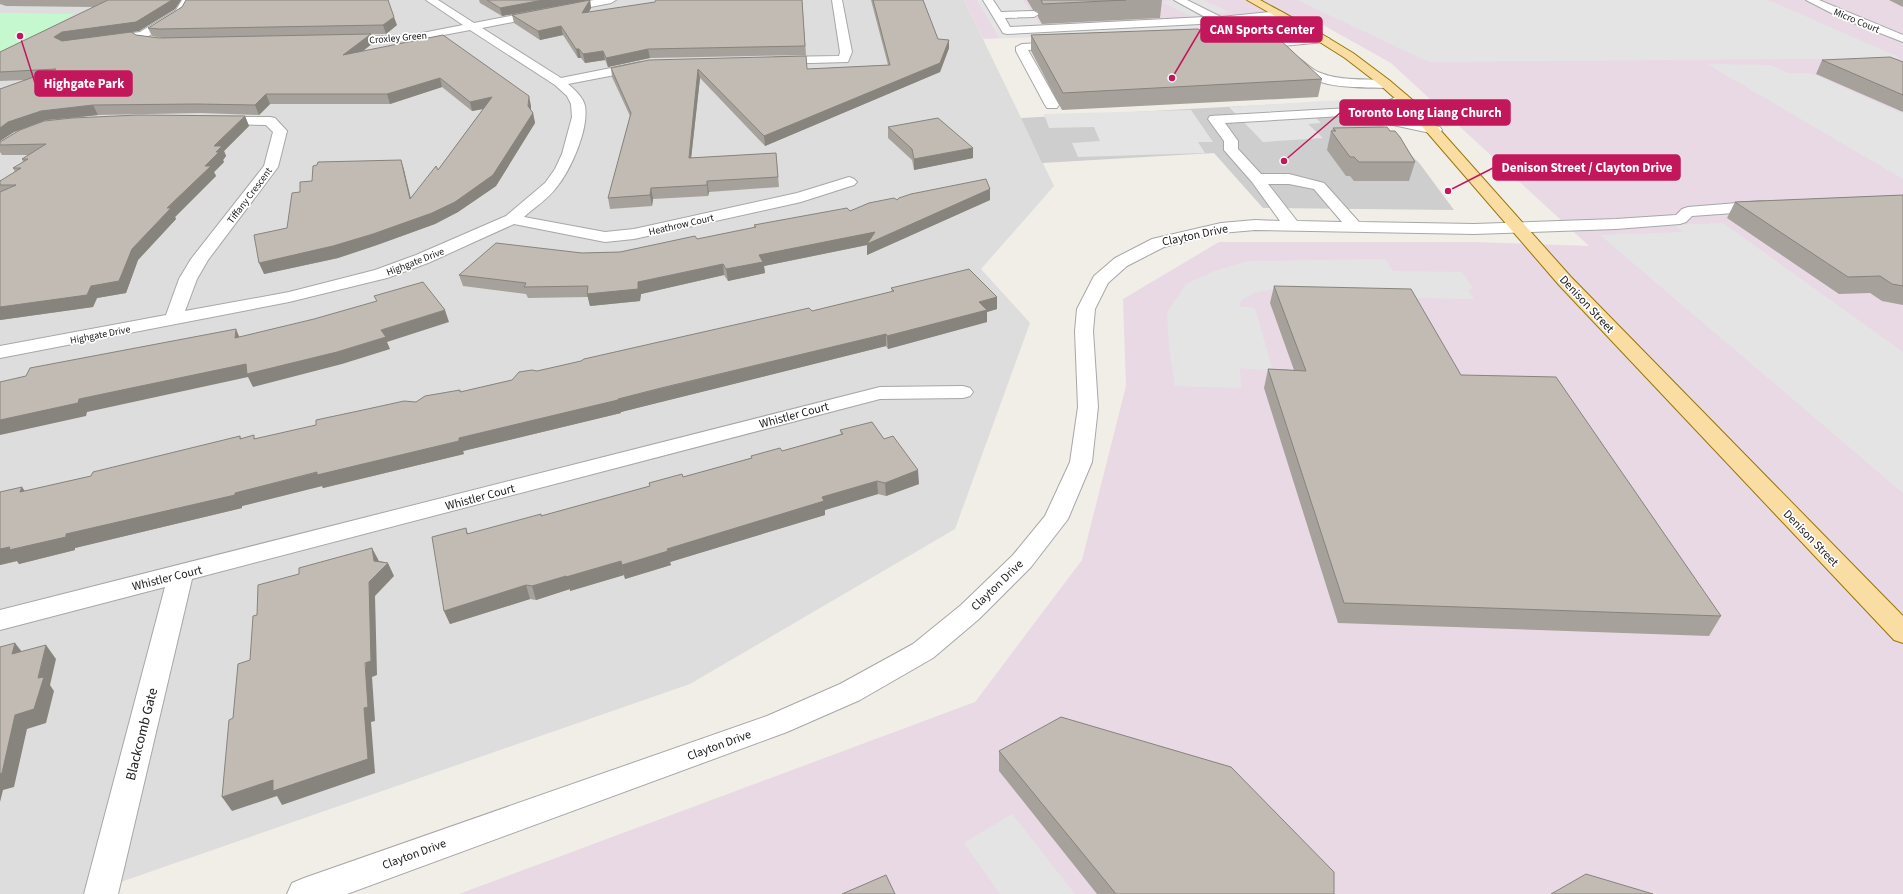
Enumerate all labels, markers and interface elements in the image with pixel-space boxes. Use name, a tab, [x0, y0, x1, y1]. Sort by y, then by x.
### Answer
street label: Micro Court	[1832, 5, 1882, 37]
callout: CAN Sports Center	[1201, 17, 1322, 42]
text: CAN Sports Center	[1210, 21, 1315, 39]
street label: Croxley Green	[369, 28, 428, 47]
callout: Highgate Park	[35, 71, 132, 96]
text: Highgate Park	[44, 75, 125, 93]
callout: Toronto Long Liang Church	[1340, 100, 1510, 125]
text: Toronto Long Liang Church	[1348, 104, 1502, 122]
callout: Denison Street / Clayton Drive	[1493, 155, 1680, 180]
text: Denison Street / Clayton Drive	[1501, 159, 1673, 177]
street label: Tiffany Crescent	[224, 164, 276, 227]
street label: Heathrow Court	[647, 211, 716, 239]
street label: Clayton Drive	[1161, 220, 1230, 251]
street label: Highgate Drive	[384, 244, 446, 279]
street label: Denison Street	[1555, 272, 1618, 337]
street label: Highgate Drive	[69, 322, 132, 348]
street label: Whistler Court	[757, 398, 831, 433]
street label: Whistler Court	[443, 480, 517, 515]
street label: Denison Street	[1779, 506, 1842, 571]
street label: Clayton Drive	[967, 556, 1027, 615]
street label: Whistler Court	[130, 562, 204, 595]
street label: Blackcomb Gate	[121, 686, 163, 783]
street label: Clayton Drive	[685, 726, 754, 765]
street label: Clayton Drive	[380, 835, 449, 874]

